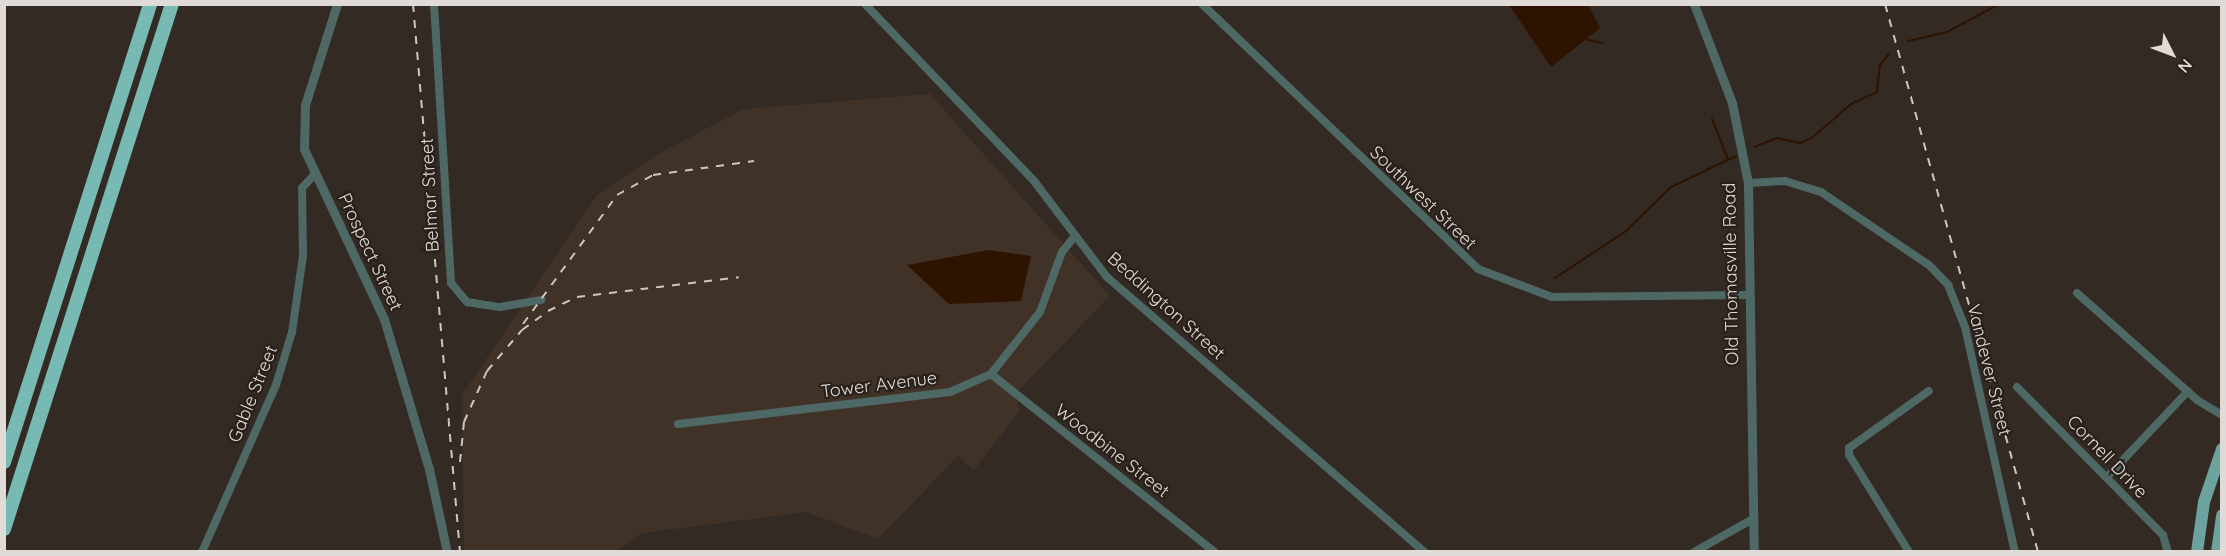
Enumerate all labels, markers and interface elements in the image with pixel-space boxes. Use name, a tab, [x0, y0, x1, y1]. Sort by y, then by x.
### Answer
north arrow	[2142, 24, 2202, 84]
text: N	[2174, 55, 2197, 77]
street label: Belmar Street	[416, 137, 444, 253]
street label: Southwest Street	[1365, 142, 1481, 254]
street label: Old Thomasville Road	[1719, 183, 1743, 365]
street label: Prospect Street	[333, 190, 407, 314]
street label: Beddington Street	[1103, 248, 1229, 364]
street label: Vandever Street	[1962, 302, 2016, 438]
street label: Gable Street	[224, 342, 282, 446]
street label: Tower Avenue	[820, 367, 938, 403]
street label: Woodbine Street	[1051, 400, 1173, 502]
street label: Cornell Drive	[2062, 411, 2152, 503]

